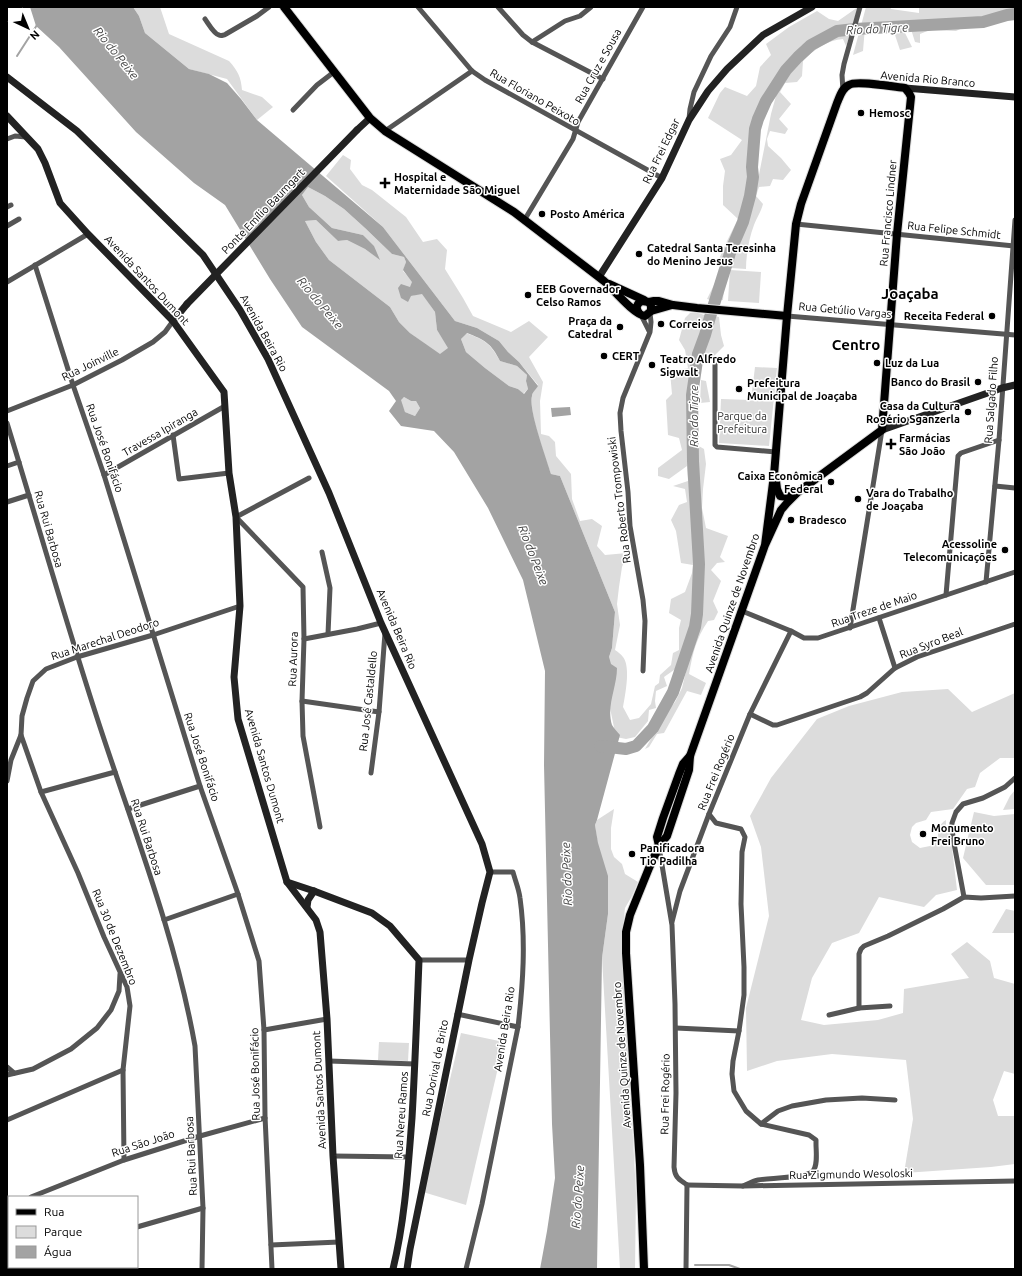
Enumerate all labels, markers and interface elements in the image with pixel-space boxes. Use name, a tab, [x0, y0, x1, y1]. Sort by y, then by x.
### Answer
north arrow	[8, 8, 48, 48]
water label: Rio do Tigre	[846, 20, 908, 37]
water label: Rio do Peixe	[91, 24, 141, 81]
street label: Rua Cruz e Sousa	[572, 27, 624, 105]
text: N	[28, 28, 42, 42]
street label: Rua Floriano Peixoto	[488, 66, 582, 128]
street label: Avenida Rio Branco	[880, 69, 976, 89]
place label: Hemosc	[869, 107, 911, 119]
marker: Hemosc	[856, 108, 866, 118]
street label: Rua Frei Edgar	[640, 116, 682, 186]
street label: Rua Francisco Lindner	[877, 158, 899, 267]
street label: Ponte Emílio Baumgart	[219, 165, 307, 256]
place label: Hospital e Maternidade São Miguel	[394, 171, 520, 196]
marker: Hospital e Maternidade São Miguel	[379, 177, 391, 189]
place label: Posto América	[550, 208, 625, 220]
marker: Posto América	[537, 209, 547, 219]
street label: Rua Felipe Schmidt	[907, 219, 1002, 241]
street label: Avenida Santos Dumont	[102, 233, 192, 328]
place label: Catedral Santa Teresinha do Menino Jesus	[647, 242, 776, 267]
marker: Catedral Santa Teresinha do Menino Jesus	[634, 249, 644, 259]
water label: Rio do Peixe	[295, 274, 346, 331]
place label: EEB Governador Celso Ramos	[536, 283, 620, 308]
district label: Joaçaba	[881, 285, 939, 303]
marker: EEB Governador Celso Ramos	[523, 290, 533, 300]
street label: Avenida Beira Rio	[238, 292, 290, 374]
street label: Rua Getúlio Vargas	[798, 300, 892, 320]
place label: Receita Federal	[904, 310, 985, 322]
marker: Receita Federal	[987, 311, 997, 321]
place label: Praça da Catedral	[568, 315, 613, 340]
place label: Correios	[669, 318, 713, 330]
marker: Correios	[656, 319, 666, 329]
marker: Praça da Catedral	[615, 322, 625, 332]
district label: Centro	[832, 336, 880, 353]
street label: Rua Joinville	[60, 345, 120, 383]
place label: CERT	[612, 350, 640, 362]
marker: CERT	[599, 351, 609, 361]
place label: Teatro Alfredo Sigwalt	[660, 353, 737, 378]
street label: Rua Salgado Filho	[982, 356, 1000, 444]
place label: Luz da Lua	[885, 357, 939, 369]
marker: Luz da Lua	[872, 358, 882, 368]
marker: Teatro Alfredo Sigwalt	[647, 360, 657, 370]
place label: Banco do Brasil	[891, 376, 971, 388]
place label: Prefeitura Municipal de Joaçaba	[747, 377, 857, 402]
marker: Banco do Brasil	[973, 377, 983, 387]
marker: Prefeitura Municipal de Joaçaba	[734, 384, 744, 394]
water label: Rio do Tigre	[687, 385, 700, 447]
place label: Casa da Cultura Rogério Sganzerla	[866, 400, 960, 425]
street label: Rua José Bonifácio	[84, 402, 126, 494]
street label: Travessa Ipiranga	[120, 406, 200, 458]
marker: Casa da Cultura Rogério Sganzerla	[963, 407, 973, 417]
park label: Parque da Prefeitura	[717, 410, 767, 435]
place label: Farmácias São João	[899, 432, 950, 457]
street label: Rua Roberto Trompowiski	[605, 436, 633, 564]
marker: Farmácias São João	[886, 439, 896, 449]
place label: Caixa Econômica Federal	[738, 470, 824, 495]
marker: Caixa Econômica Federal	[826, 477, 836, 487]
place label: Vara do Trabalho de Joaçaba	[866, 487, 954, 512]
street label: Rua Rui Barbosa	[32, 489, 66, 569]
marker: Vara do Trabalho de Joaçaba	[853, 494, 863, 504]
place label: Bradesco	[799, 514, 847, 526]
marker: Bradesco	[786, 515, 796, 525]
water label: Rio do Peixe	[516, 523, 551, 587]
street label: Avenida Quinze de Novembro	[702, 532, 762, 674]
place label: Acessoline Telecomunicações	[903, 538, 997, 563]
marker: Acessoline Telecomunicações	[1000, 545, 1010, 555]
street label: Avenida Beira Rio	[375, 587, 419, 671]
street label: Rua Treze de Maio	[829, 589, 919, 629]
street label: Rua Marechal Deodoro	[49, 616, 161, 662]
street label: Rua Syro Beal	[898, 625, 965, 661]
street label: Rua Aurora	[286, 631, 300, 687]
street label: Rua José Castaldello	[357, 650, 379, 752]
street label: Avenida Santos Dumont	[243, 707, 287, 825]
street label: Rua José Bonifácio	[182, 711, 222, 803]
street label: Rua Frei Rogério	[695, 732, 737, 812]
street label: Rua Rui Barbosa	[129, 797, 165, 877]
place label: Monumento Frei Bruno	[931, 822, 994, 847]
marker: Monumento Frei Bruno	[918, 829, 928, 839]
water label: Rio do Peixe	[559, 842, 574, 906]
place label: Panificadora Tio Padilha	[640, 842, 705, 867]
marker: Panificadora Tio Padilha	[627, 849, 637, 859]
street label: Rua 30 de Dezembro	[90, 887, 140, 987]
street label: Avenida Quinze de Novembro	[611, 981, 633, 1129]
street label: Avenida Beira Rio	[491, 986, 517, 1072]
street label: Rua Dorival de Brito	[420, 1019, 450, 1117]
street label: Rua José Bonifácio	[248, 1027, 262, 1121]
street label: Avenida Santos Dumont	[310, 1030, 328, 1149]
street label: Rua Frei Rogério	[658, 1053, 672, 1135]
street label: Rua Nereu Ramos	[392, 1071, 410, 1159]
street label: Rua Rui Barbosa	[183, 1116, 199, 1196]
street label: Rua São João	[110, 1127, 176, 1159]
water label: Rio do Peixe	[569, 1165, 586, 1229]
street label: Rua Zigmundo Wesoloski	[789, 1167, 913, 1181]
legend	[8, 1196, 138, 1268]
text: Rua	[44, 1205, 65, 1218]
text: Parque	[44, 1225, 82, 1238]
text: Água	[44, 1245, 72, 1258]

